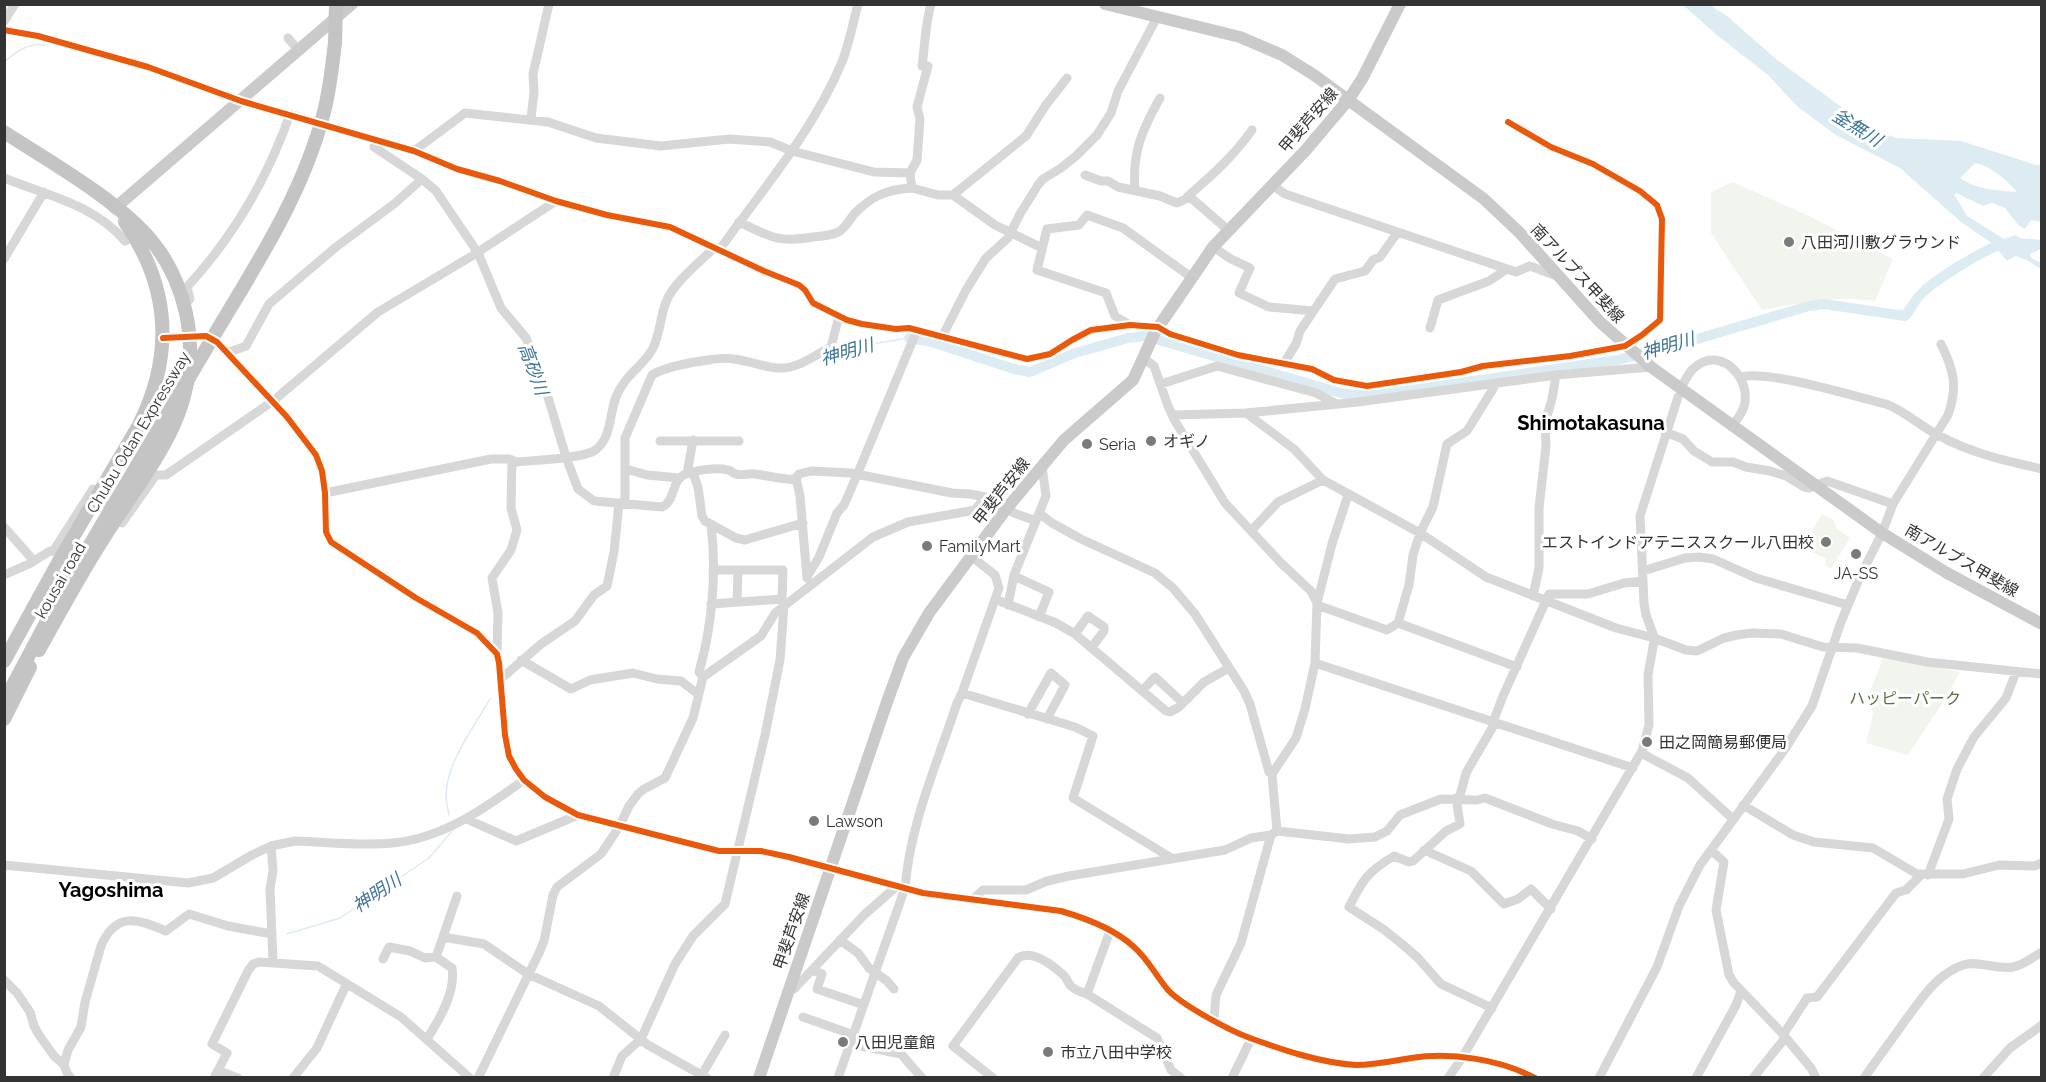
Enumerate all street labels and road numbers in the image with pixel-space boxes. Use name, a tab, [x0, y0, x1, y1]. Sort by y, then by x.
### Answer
street label: 甲斐芦安線	[1275, 84, 1342, 157]
street label: 南アルプス甲斐線	[1527, 220, 1628, 327]
street label: Chubu Odan Expressway	[83, 348, 194, 516]
street label: 甲斐芦安線	[969, 454, 1034, 529]
street label: 南アルプス甲斐線	[1902, 520, 2022, 601]
street label: kousai road	[31, 539, 90, 622]
street label: 甲斐芦安線	[769, 890, 813, 972]

